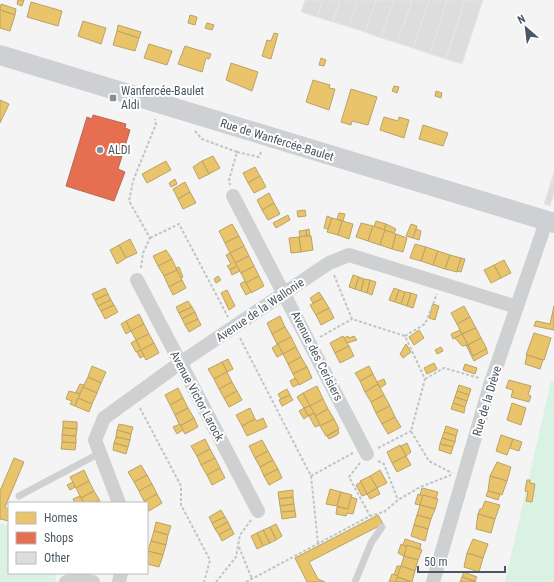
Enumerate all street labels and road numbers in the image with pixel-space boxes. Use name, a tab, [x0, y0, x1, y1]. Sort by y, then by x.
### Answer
street label: Rue de Wanfercée-Baulet	[219, 116, 336, 164]
street label: Avenue de la Wallonie	[213, 275, 307, 345]
street label: Avenue des Cerisiers	[288, 309, 346, 403]
street label: Avenue Victor Larock	[167, 348, 227, 444]
street label: Rue de la Drève	[470, 364, 504, 438]

